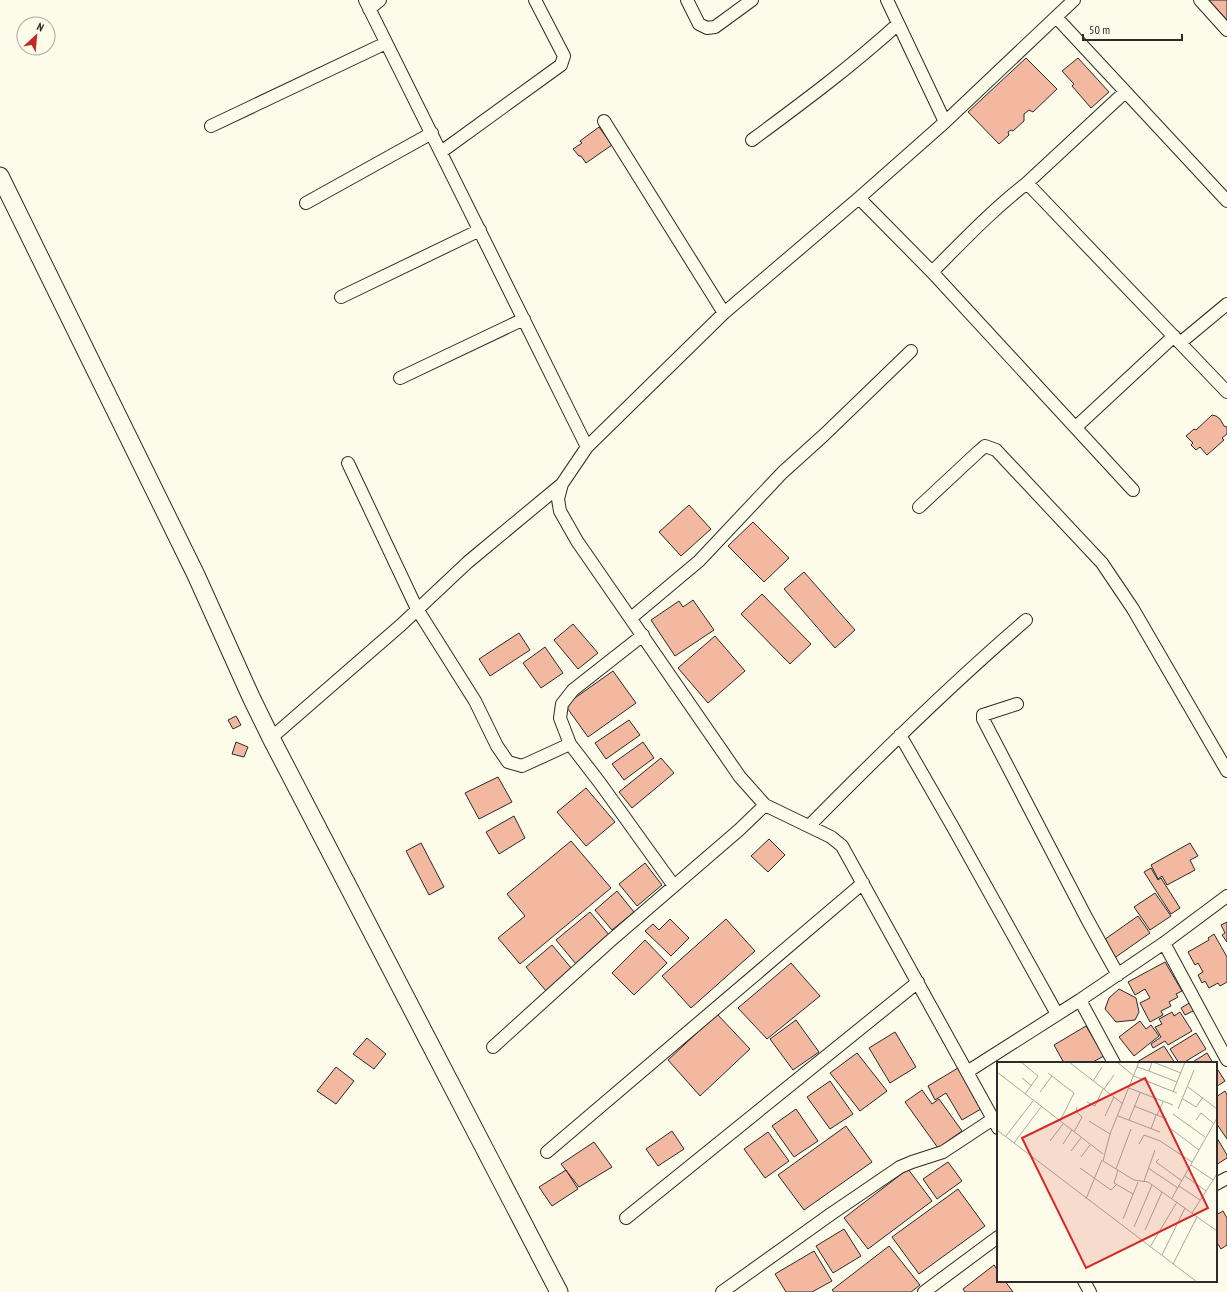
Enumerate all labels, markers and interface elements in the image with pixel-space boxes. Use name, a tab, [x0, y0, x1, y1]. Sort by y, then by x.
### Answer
north arrow	[16, 16, 56, 56]
scale bar	[1083, 16, 1182, 42]
text: N	[35, 19, 46, 35]
text: 50 m	[1089, 22, 1110, 37]
inset map	[997, 1062, 1217, 1282]

